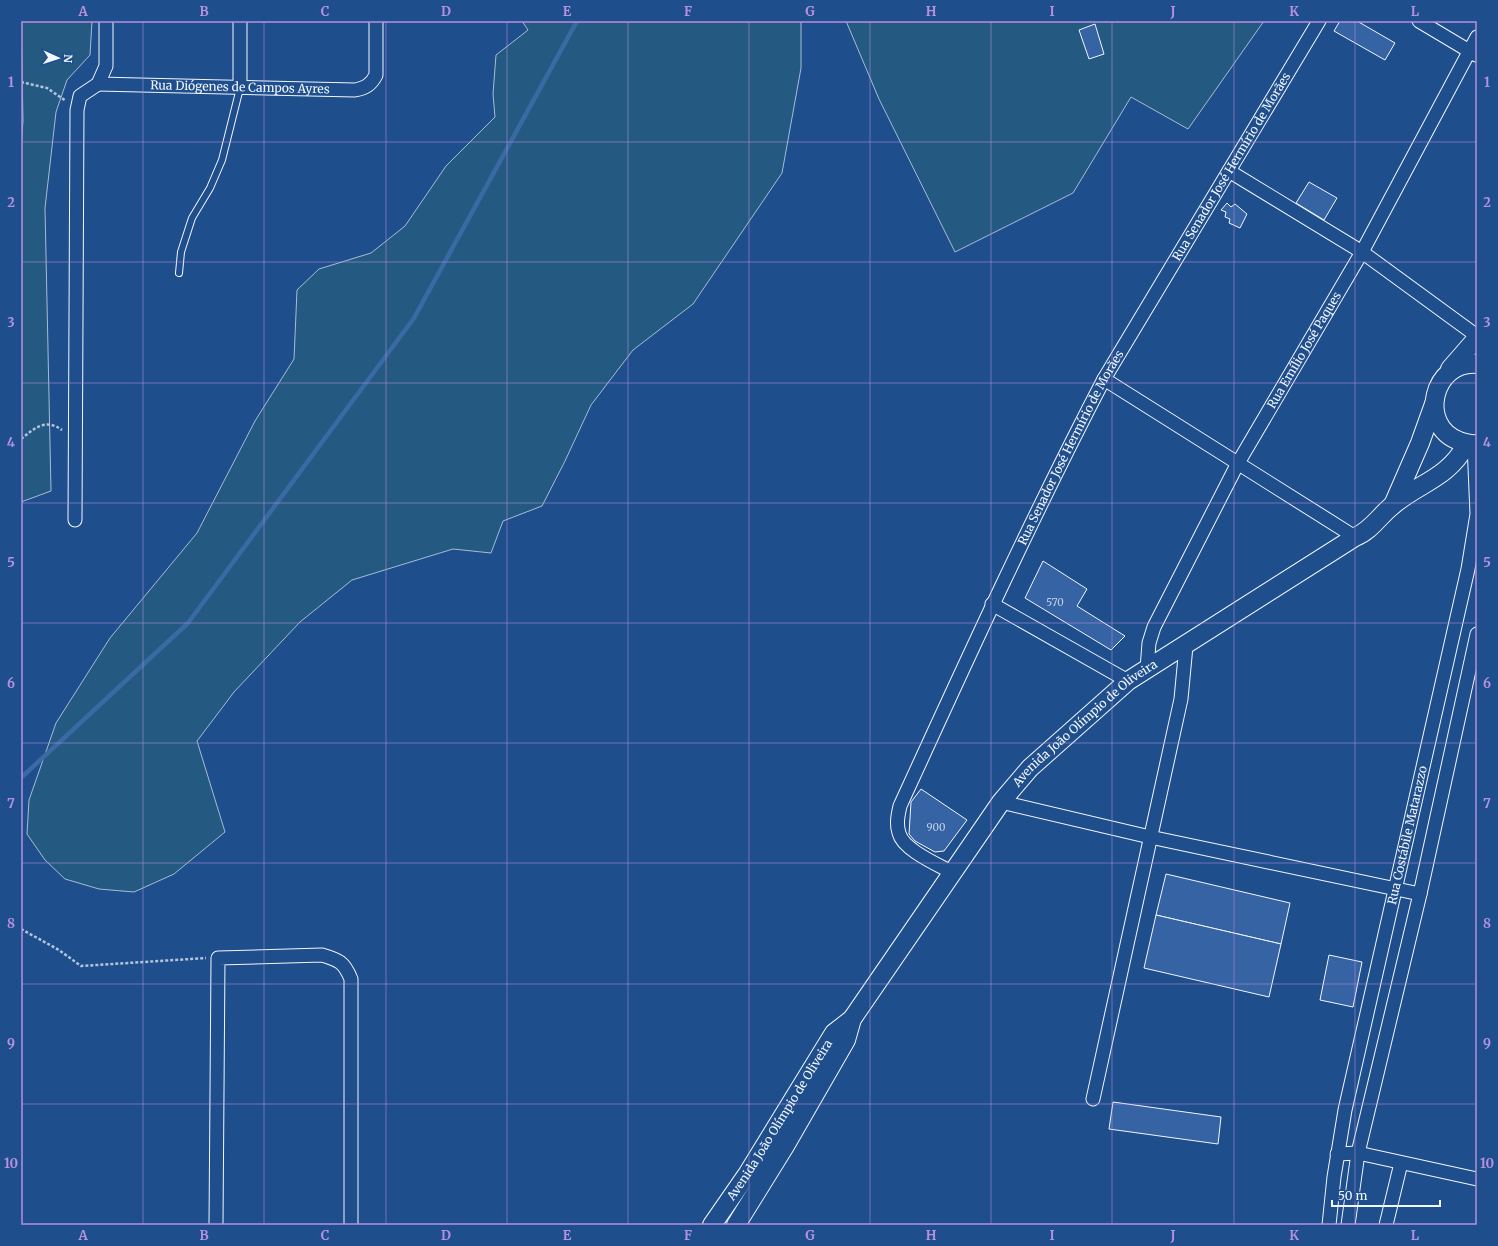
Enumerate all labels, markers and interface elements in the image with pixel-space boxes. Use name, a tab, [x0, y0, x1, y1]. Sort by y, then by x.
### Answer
text: A	[77, 3, 88, 20]
text: B	[199, 3, 209, 20]
text: C	[321, 3, 330, 20]
text: D	[441, 3, 451, 20]
text: E	[563, 3, 572, 20]
text: F	[684, 3, 692, 20]
text: G	[805, 3, 815, 20]
text: H	[926, 3, 937, 20]
text: I	[1049, 3, 1055, 20]
text: J	[1169, 3, 1176, 20]
text: K	[1289, 3, 1299, 20]
text: L	[1411, 3, 1420, 20]
north arrow	[38, 38, 78, 78]
text: N	[61, 54, 75, 64]
street label: Rua Senador José Hermírio de Morães	[1169, 69, 1293, 263]
text: 1	[8, 74, 14, 91]
text: 1	[1484, 74, 1490, 91]
street label: Rua Diógenes de Campos Ayres	[150, 77, 330, 96]
text: 2	[7, 194, 15, 211]
text: 2	[1483, 194, 1491, 211]
street label: Rua Emílio José Paques	[1264, 289, 1344, 411]
text: 3	[7, 314, 15, 331]
text: 3	[1483, 314, 1491, 331]
street label: Rua Senador José Hermírio de Morães	[1014, 347, 1127, 547]
text: 4	[7, 434, 16, 451]
text: 4	[1483, 434, 1492, 451]
text: 5	[7, 554, 15, 571]
text: 5	[1483, 554, 1491, 571]
house number: 570	[1046, 596, 1064, 609]
street label: Avenida João Olímpio de Oliveira	[1009, 656, 1160, 790]
text: 6	[7, 675, 15, 692]
text: 6	[1483, 675, 1491, 692]
street label: Rua Costábile Matarazzo	[1384, 764, 1430, 906]
text: 7	[7, 795, 15, 812]
text: 7	[1483, 795, 1491, 812]
house number: 900	[926, 821, 946, 834]
text: 8	[7, 915, 15, 932]
text: 8	[1483, 915, 1491, 932]
text: 9	[7, 1035, 15, 1052]
text: 9	[1483, 1035, 1491, 1052]
street label: Avenida João Olímpio de Oliveira	[723, 1036, 835, 1204]
text: 10	[4, 1155, 18, 1172]
text: 10	[1480, 1155, 1494, 1172]
scale bar	[1332, 1182, 1440, 1208]
text: 50 m	[1338, 1188, 1367, 1203]
text: A	[77, 1227, 88, 1244]
text: B	[199, 1227, 209, 1244]
text: C	[321, 1227, 330, 1244]
text: D	[441, 1227, 451, 1244]
text: E	[563, 1227, 572, 1244]
text: F	[684, 1227, 692, 1244]
text: G	[805, 1227, 815, 1244]
text: H	[926, 1227, 937, 1244]
text: I	[1049, 1227, 1055, 1244]
text: J	[1169, 1227, 1176, 1244]
text: K	[1289, 1227, 1299, 1244]
text: L	[1411, 1227, 1420, 1244]

